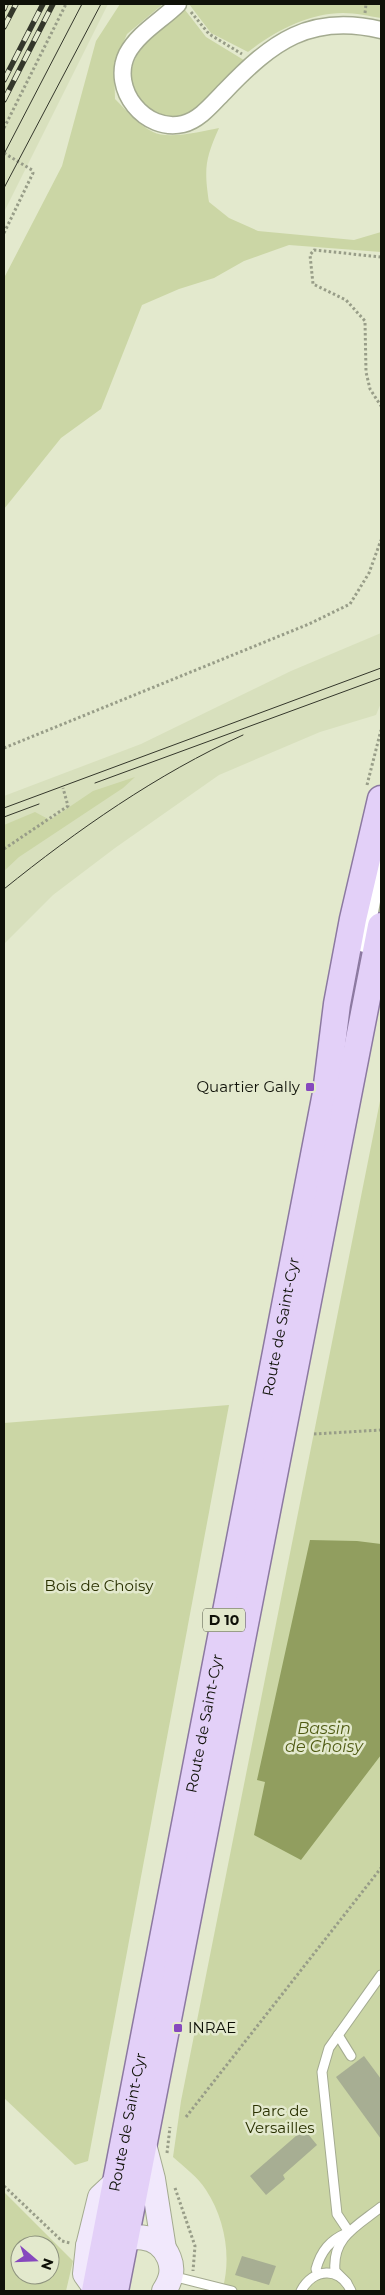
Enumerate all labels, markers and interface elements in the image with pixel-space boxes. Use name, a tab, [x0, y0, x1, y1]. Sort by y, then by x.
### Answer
place label: Quartier Gally	[197, 1077, 301, 1096]
marker: Quartier Gally	[304, 1081, 316, 1093]
street label: Route de Saint-Cyr	[258, 1256, 303, 1398]
park label: Bois de Choisy	[45, 1576, 154, 1595]
road number: D 10	[203, 1608, 245, 1632]
street label: Route de Saint-Cyr	[181, 1652, 227, 1794]
water label: Bassin de Choisy	[285, 1719, 364, 1756]
place label: INRAE	[188, 2018, 236, 2037]
marker: INRAE	[172, 2022, 184, 2034]
street label: Route de Saint-Cyr	[104, 2051, 150, 2193]
park label: Parc de Versailles	[245, 2101, 315, 2137]
north arrow	[10, 2235, 60, 2285]
text: N	[37, 2256, 58, 2273]

